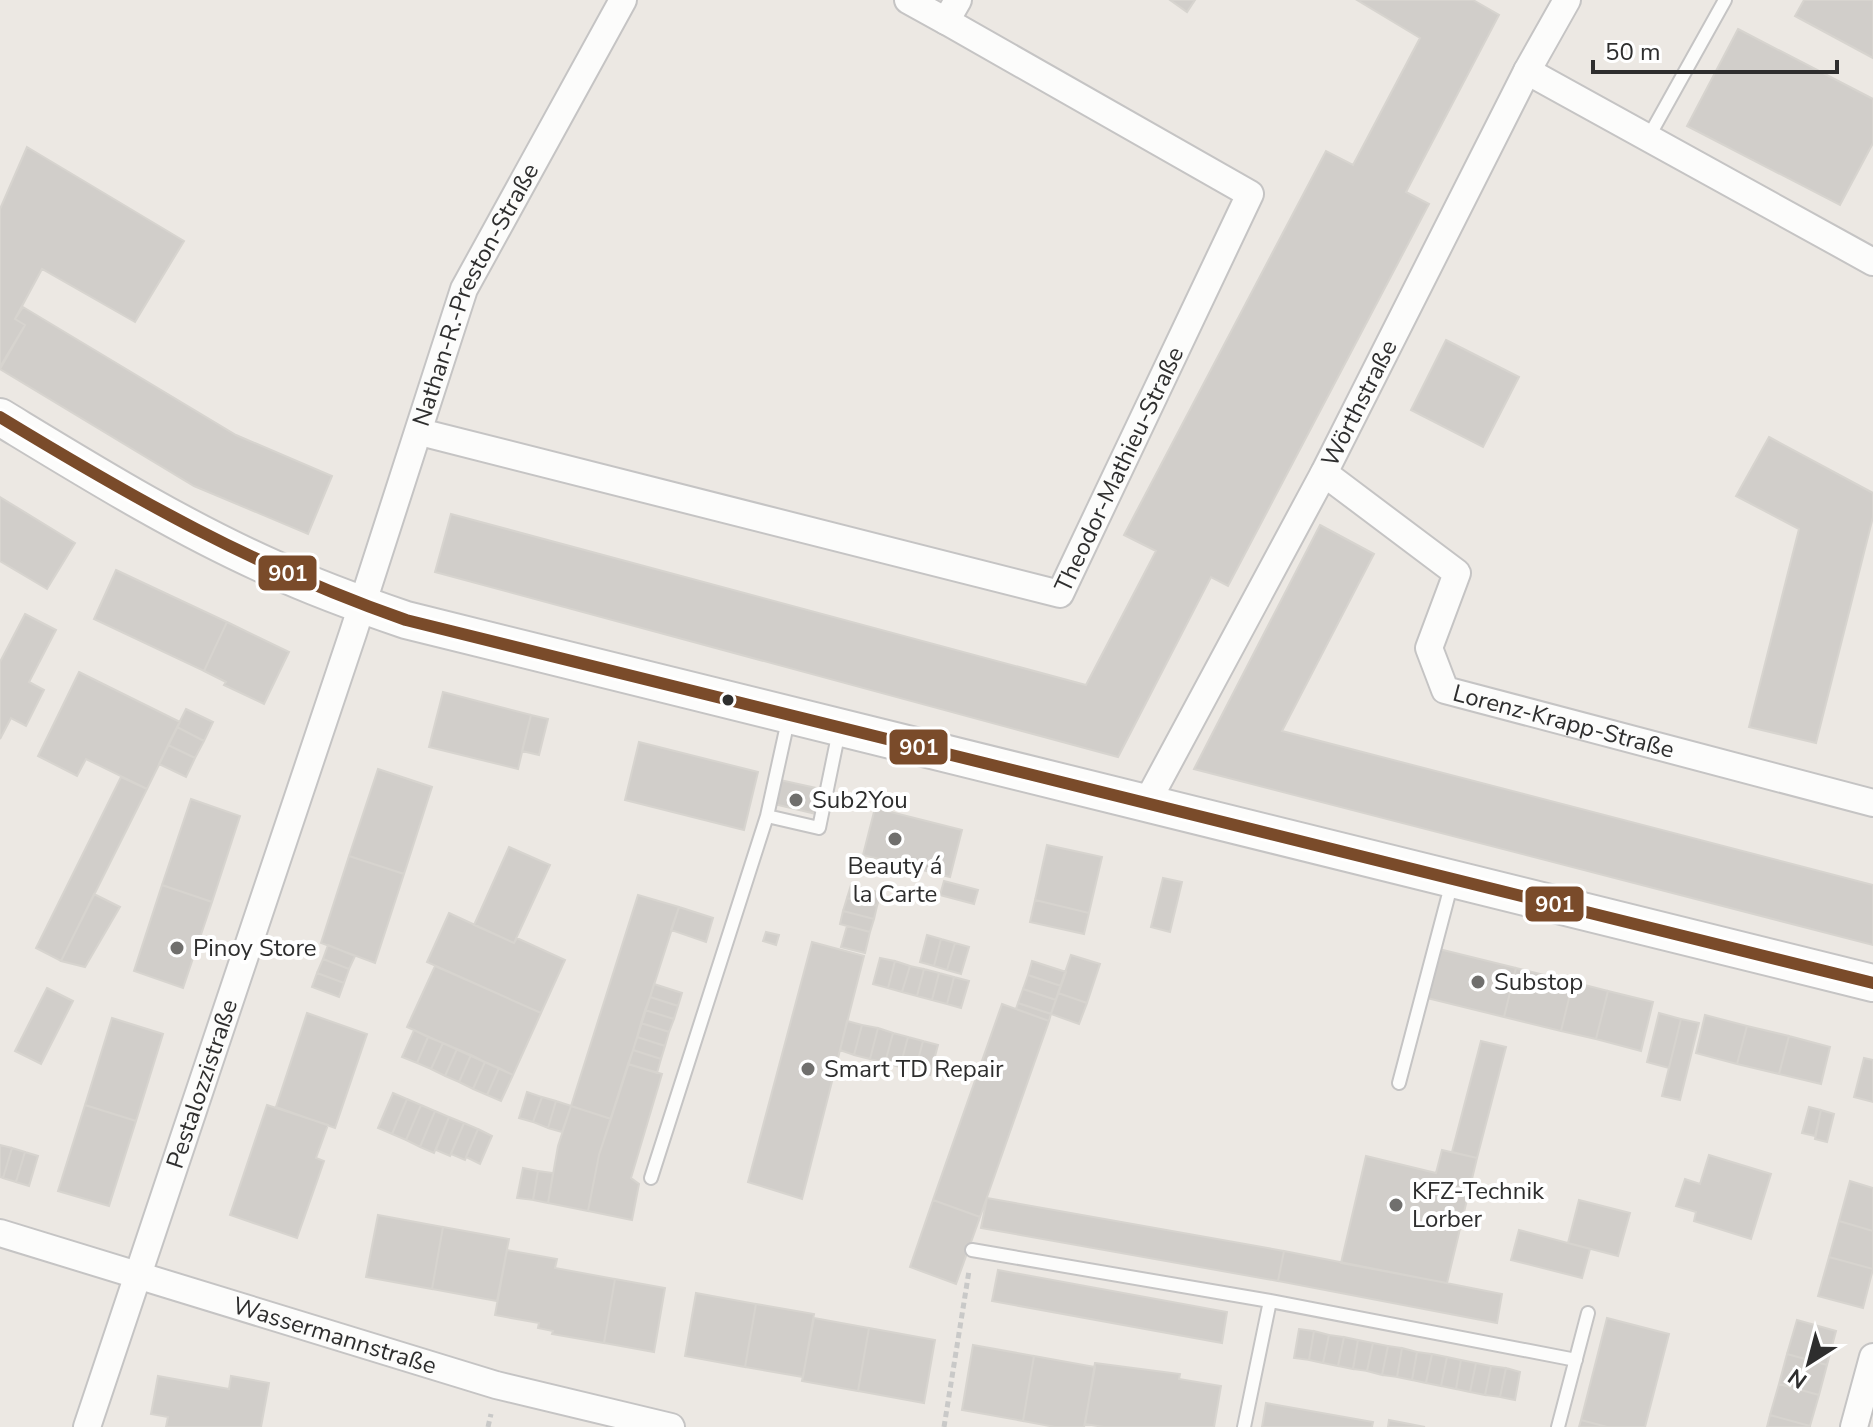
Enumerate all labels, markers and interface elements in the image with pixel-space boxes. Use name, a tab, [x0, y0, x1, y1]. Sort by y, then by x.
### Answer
scale bar	[1593, 24, 1837, 74]
text: 50 m	[1605, 36, 1661, 68]
street label: Nathan-R.-Preston-Straße	[405, 157, 546, 430]
street label: Wörthstraße	[1314, 334, 1405, 472]
street label: Theodor-Mathieu-Straße	[1047, 341, 1191, 598]
line badge: 901	[257, 554, 318, 592]
text: 901	[268, 559, 308, 589]
street label: Lorenz-Krapp-Straße	[1449, 677, 1678, 766]
unlabelled marker	[720, 692, 736, 708]
line badge: 901	[888, 728, 949, 766]
text: 901	[899, 733, 939, 763]
place label: Sub2You	[812, 784, 908, 816]
marker: Sub2You	[787, 791, 805, 809]
marker: Beauty á la Carte	[886, 830, 904, 848]
place label: Beauty á la Carte	[848, 850, 942, 910]
line badge: 901	[1524, 885, 1585, 923]
text: 901	[1535, 890, 1575, 920]
place label: Pinoy Store	[193, 932, 317, 964]
marker: Pinoy Store	[168, 939, 186, 957]
place label: Substop	[1494, 966, 1583, 998]
marker: Substop	[1469, 973, 1487, 991]
street label: Pestalozzistraße	[159, 995, 245, 1173]
place label: Smart TD Repair	[824, 1053, 1004, 1085]
marker: Smart TD Repair	[799, 1060, 817, 1078]
place label: KFZ-Technik Lorber	[1412, 1175, 1545, 1235]
marker: KFZ-Technik Lorber	[1387, 1196, 1405, 1214]
street label: Wassermannstraße	[229, 1289, 440, 1382]
north arrow	[1769, 1323, 1849, 1403]
text: N	[1782, 1361, 1813, 1395]

